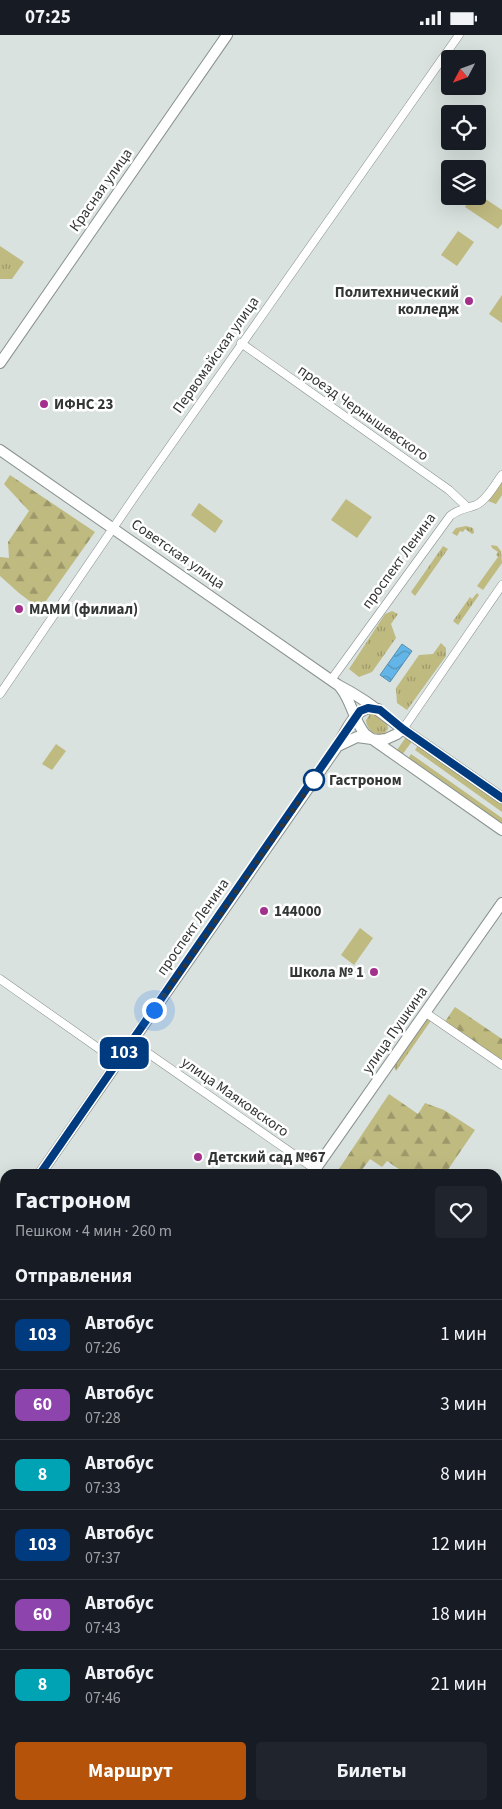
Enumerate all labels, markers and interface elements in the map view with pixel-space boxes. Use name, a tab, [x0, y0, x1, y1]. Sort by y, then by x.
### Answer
text: 07:25	[25, 4, 71, 31]
north arrow	[441, 50, 486, 95]
map controls	[441, 50, 486, 205]
button: locate	[441, 105, 486, 150]
street label: Красная улица	[65, 144, 137, 236]
button: layers	[441, 160, 486, 205]
place label: Политехнический колледж	[335, 282, 460, 320]
street label: Первомайская улица	[168, 292, 264, 418]
marker: Политехнический колледж	[463, 295, 475, 307]
street label: проезд Чернышевского	[293, 360, 433, 466]
place label: ИФНС 23	[54, 394, 113, 415]
marker: ИФНС 23	[38, 398, 50, 410]
street label: проспект Ленина	[357, 509, 441, 613]
street label: Советская улица	[127, 514, 229, 594]
place label: МАМИ (филиал)	[29, 599, 138, 620]
marker: МАМИ (филиал)	[13, 603, 25, 615]
marker: Гастроном	[303, 769, 325, 791]
place label: Гастроном	[329, 770, 402, 791]
street label: проспект Ленина	[152, 874, 234, 980]
place label: 144000	[274, 901, 322, 922]
marker: 144000	[258, 905, 270, 917]
place label: Школа № 1	[289, 962, 364, 983]
marker: Школа № 1	[368, 966, 380, 978]
street label: улица Пушкина	[357, 982, 433, 1078]
your location	[142, 998, 167, 1023]
line badge: 103	[95, 1037, 153, 1069]
text: 103	[110, 1040, 138, 1065]
street label: улица Маяковского	[177, 1052, 293, 1142]
place label: Детский сад №67	[208, 1147, 326, 1168]
marker: Детский сад №67	[192, 1151, 204, 1163]
text: Гастроном	[15, 1183, 131, 1218]
button: heart	[435, 1186, 487, 1238]
text: Пешком · 4 мин · 260 m	[15, 1220, 172, 1242]
text: Отправления	[15, 1263, 132, 1290]
text: Автобус	[85, 1310, 154, 1337]
text: 1 мин	[440, 1321, 487, 1348]
text: 103	[28, 1322, 57, 1347]
text: 07:26	[85, 1337, 121, 1359]
text: Автобус	[85, 1380, 154, 1407]
text: 3 мин	[440, 1391, 487, 1418]
text: 60	[33, 1392, 52, 1417]
text: 07:28	[85, 1407, 121, 1429]
text: Автобус	[85, 1450, 154, 1477]
text: 8 мин	[440, 1461, 487, 1488]
text: 8	[38, 1462, 47, 1487]
text: 07:33	[85, 1477, 121, 1499]
text: Автобус	[85, 1520, 154, 1547]
text: 12 мин	[431, 1531, 487, 1558]
text: 103	[28, 1532, 57, 1557]
text: 07:37	[85, 1547, 121, 1569]
text: Автобус	[85, 1590, 154, 1617]
text: 18 мин	[431, 1601, 487, 1628]
text: 60	[33, 1602, 52, 1627]
text: 07:43	[85, 1617, 121, 1639]
text: Автобус	[85, 1660, 154, 1687]
text: 21 мин	[431, 1671, 487, 1698]
text: 8	[38, 1672, 47, 1697]
text: 07:46	[85, 1687, 121, 1709]
button: Маршрут	[15, 1742, 246, 1800]
button: Билеты	[256, 1742, 487, 1800]

